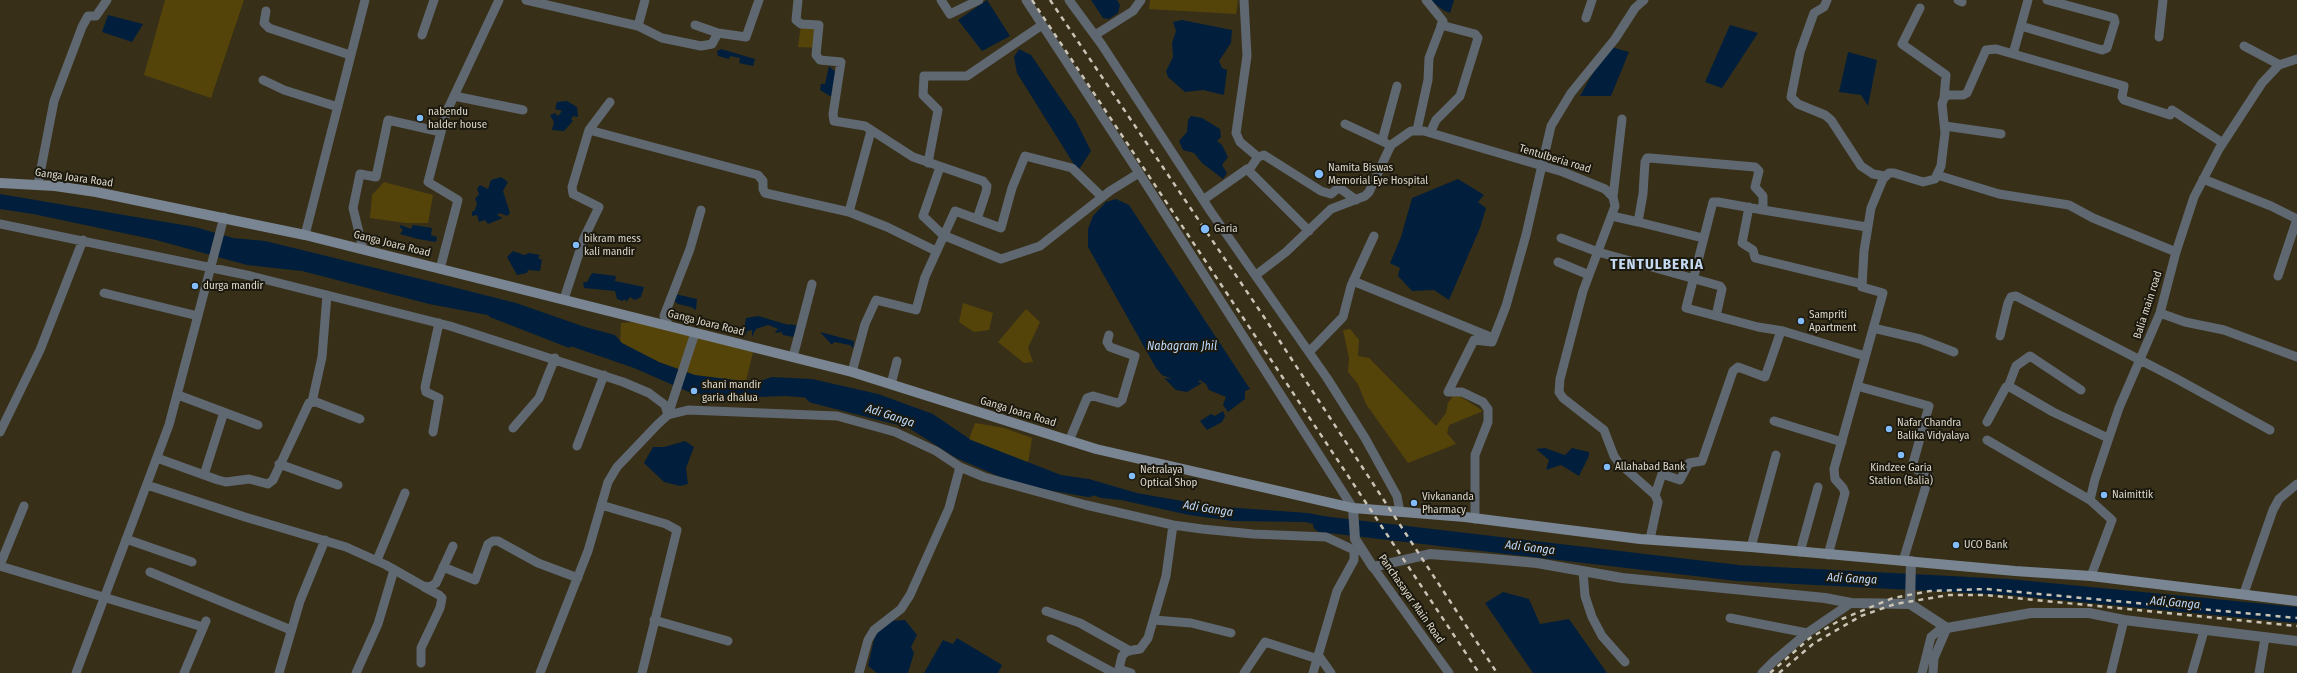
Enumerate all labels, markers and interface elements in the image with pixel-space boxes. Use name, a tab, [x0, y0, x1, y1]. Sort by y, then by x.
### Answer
place label: nabendu halder house	[428, 105, 487, 131]
marker: nabendu halder house	[415, 113, 425, 123]
street label: Tentulberia road	[1518, 142, 1592, 176]
place label: Namita Biswas Memorial Eye Hospital	[1328, 161, 1428, 187]
street label: Ganga Joara Road	[34, 166, 114, 190]
marker: Namita Biswas Memorial Eye Hospital	[1313, 168, 1325, 180]
place label: Garia	[1214, 222, 1238, 236]
marker: Garia	[1199, 223, 1211, 235]
street label: Ganga Joara Road	[352, 228, 432, 260]
place label: bikram mess kali mandir	[584, 232, 641, 258]
marker: bikram mess kali mandir	[571, 240, 581, 250]
district label: TENTULBERIA	[1610, 256, 1704, 274]
street label: Balia main road	[2131, 269, 2165, 341]
place label: durga mandir	[203, 279, 263, 293]
marker: durga mandir	[190, 281, 200, 291]
street label: Ganga Joara Road	[666, 307, 746, 339]
place label: Sampriti Apartment	[1809, 308, 1857, 334]
marker: Sampriti Apartment	[1796, 316, 1806, 326]
water label: Nabagram Jhil	[1147, 340, 1217, 354]
place label: shani mandir garia dhalua	[702, 378, 761, 404]
marker: shani mandir garia dhalua	[689, 386, 699, 396]
street label: Ganga Joara Road	[978, 394, 1058, 430]
water label: Adi Ganga	[864, 401, 916, 431]
place label: Nafar Chandra Balika Vidyalaya	[1897, 416, 1969, 442]
marker: Nafar Chandra Balika Vidyalaya	[1884, 424, 1894, 434]
marker: Kindzee Garia Station (Balia)	[1896, 450, 1906, 460]
place label: Allahabad Bank	[1615, 460, 1685, 474]
place label: Kindzee Garia Station (Balia)	[1869, 461, 1933, 487]
marker: Allahabad Bank	[1602, 462, 1612, 472]
place label: Netralaya Optical Shop	[1140, 463, 1197, 489]
marker: Netralaya Optical Shop	[1127, 471, 1137, 481]
place label: Naimittik	[2112, 488, 2153, 502]
place label: Vivkananda Pharmacy	[1422, 490, 1474, 516]
marker: Naimittik	[2099, 490, 2109, 500]
water label: Adi Ganga	[1182, 498, 1234, 520]
marker: Vivkananda Pharmacy	[1409, 498, 1419, 508]
water label: Adi Ganga	[1504, 538, 1556, 558]
place label: UCO Bank	[1964, 538, 2008, 552]
marker: UCO Bank	[1951, 540, 1961, 550]
street label: Panchasayar Main Road	[1375, 552, 1447, 646]
water label: Adi Ganga	[1827, 570, 1877, 588]
water label: Adi Ganga	[2149, 594, 2201, 612]

